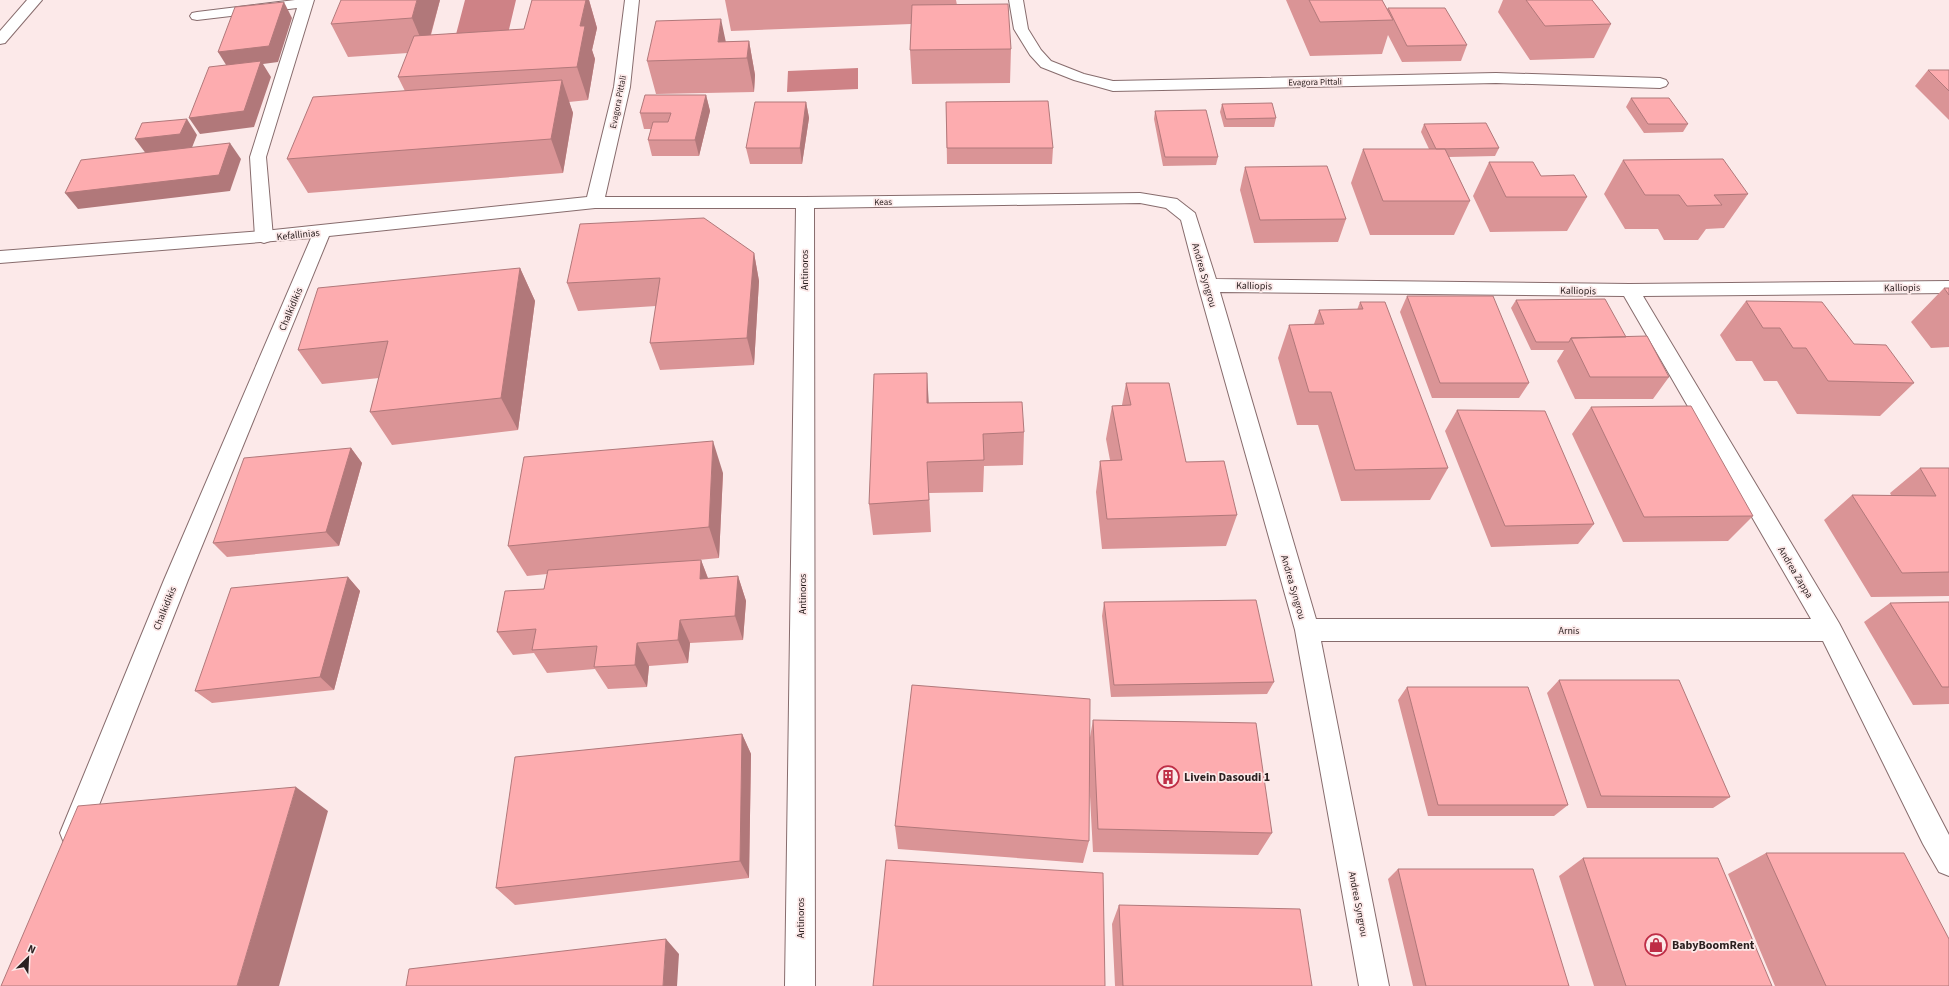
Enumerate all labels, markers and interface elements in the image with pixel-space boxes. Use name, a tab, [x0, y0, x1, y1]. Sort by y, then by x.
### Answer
street label: Evagora Pittali	[607, 74, 630, 130]
street label: Evagora Pittali	[1288, 76, 1342, 89]
street label: Keas	[874, 196, 892, 209]
street label: Kefallinias	[276, 226, 320, 244]
street label: Andrea Syngrou	[1188, 241, 1220, 309]
street label: Antinoros	[798, 250, 812, 290]
street label: Kalliopis	[1236, 279, 1272, 293]
street label: Kalliopis	[1884, 281, 1920, 295]
street label: Kalliopis	[1560, 284, 1596, 298]
street label: Chalkidikis	[276, 286, 306, 333]
street label: Andrea Zappa	[1774, 544, 1816, 601]
street label: Andrea Syngrou	[1277, 553, 1309, 621]
street label: Antinoros	[796, 574, 810, 614]
street label: Chalkidikis	[150, 585, 180, 632]
street label: Arnis	[1558, 624, 1580, 638]
building icon: Livein Dasoudi 1	[1155, 764, 1181, 790]
place label: Livein Dasoudi 1	[1184, 769, 1270, 786]
street label: Andrea Syngrou	[1345, 870, 1371, 938]
street label: Antinoros	[794, 898, 808, 938]
shop icon: BabyBoomRent	[1643, 932, 1669, 958]
place label: BabyBoomRent	[1672, 937, 1755, 954]
north arrow	[8, 938, 48, 978]
text: N	[25, 941, 38, 958]

